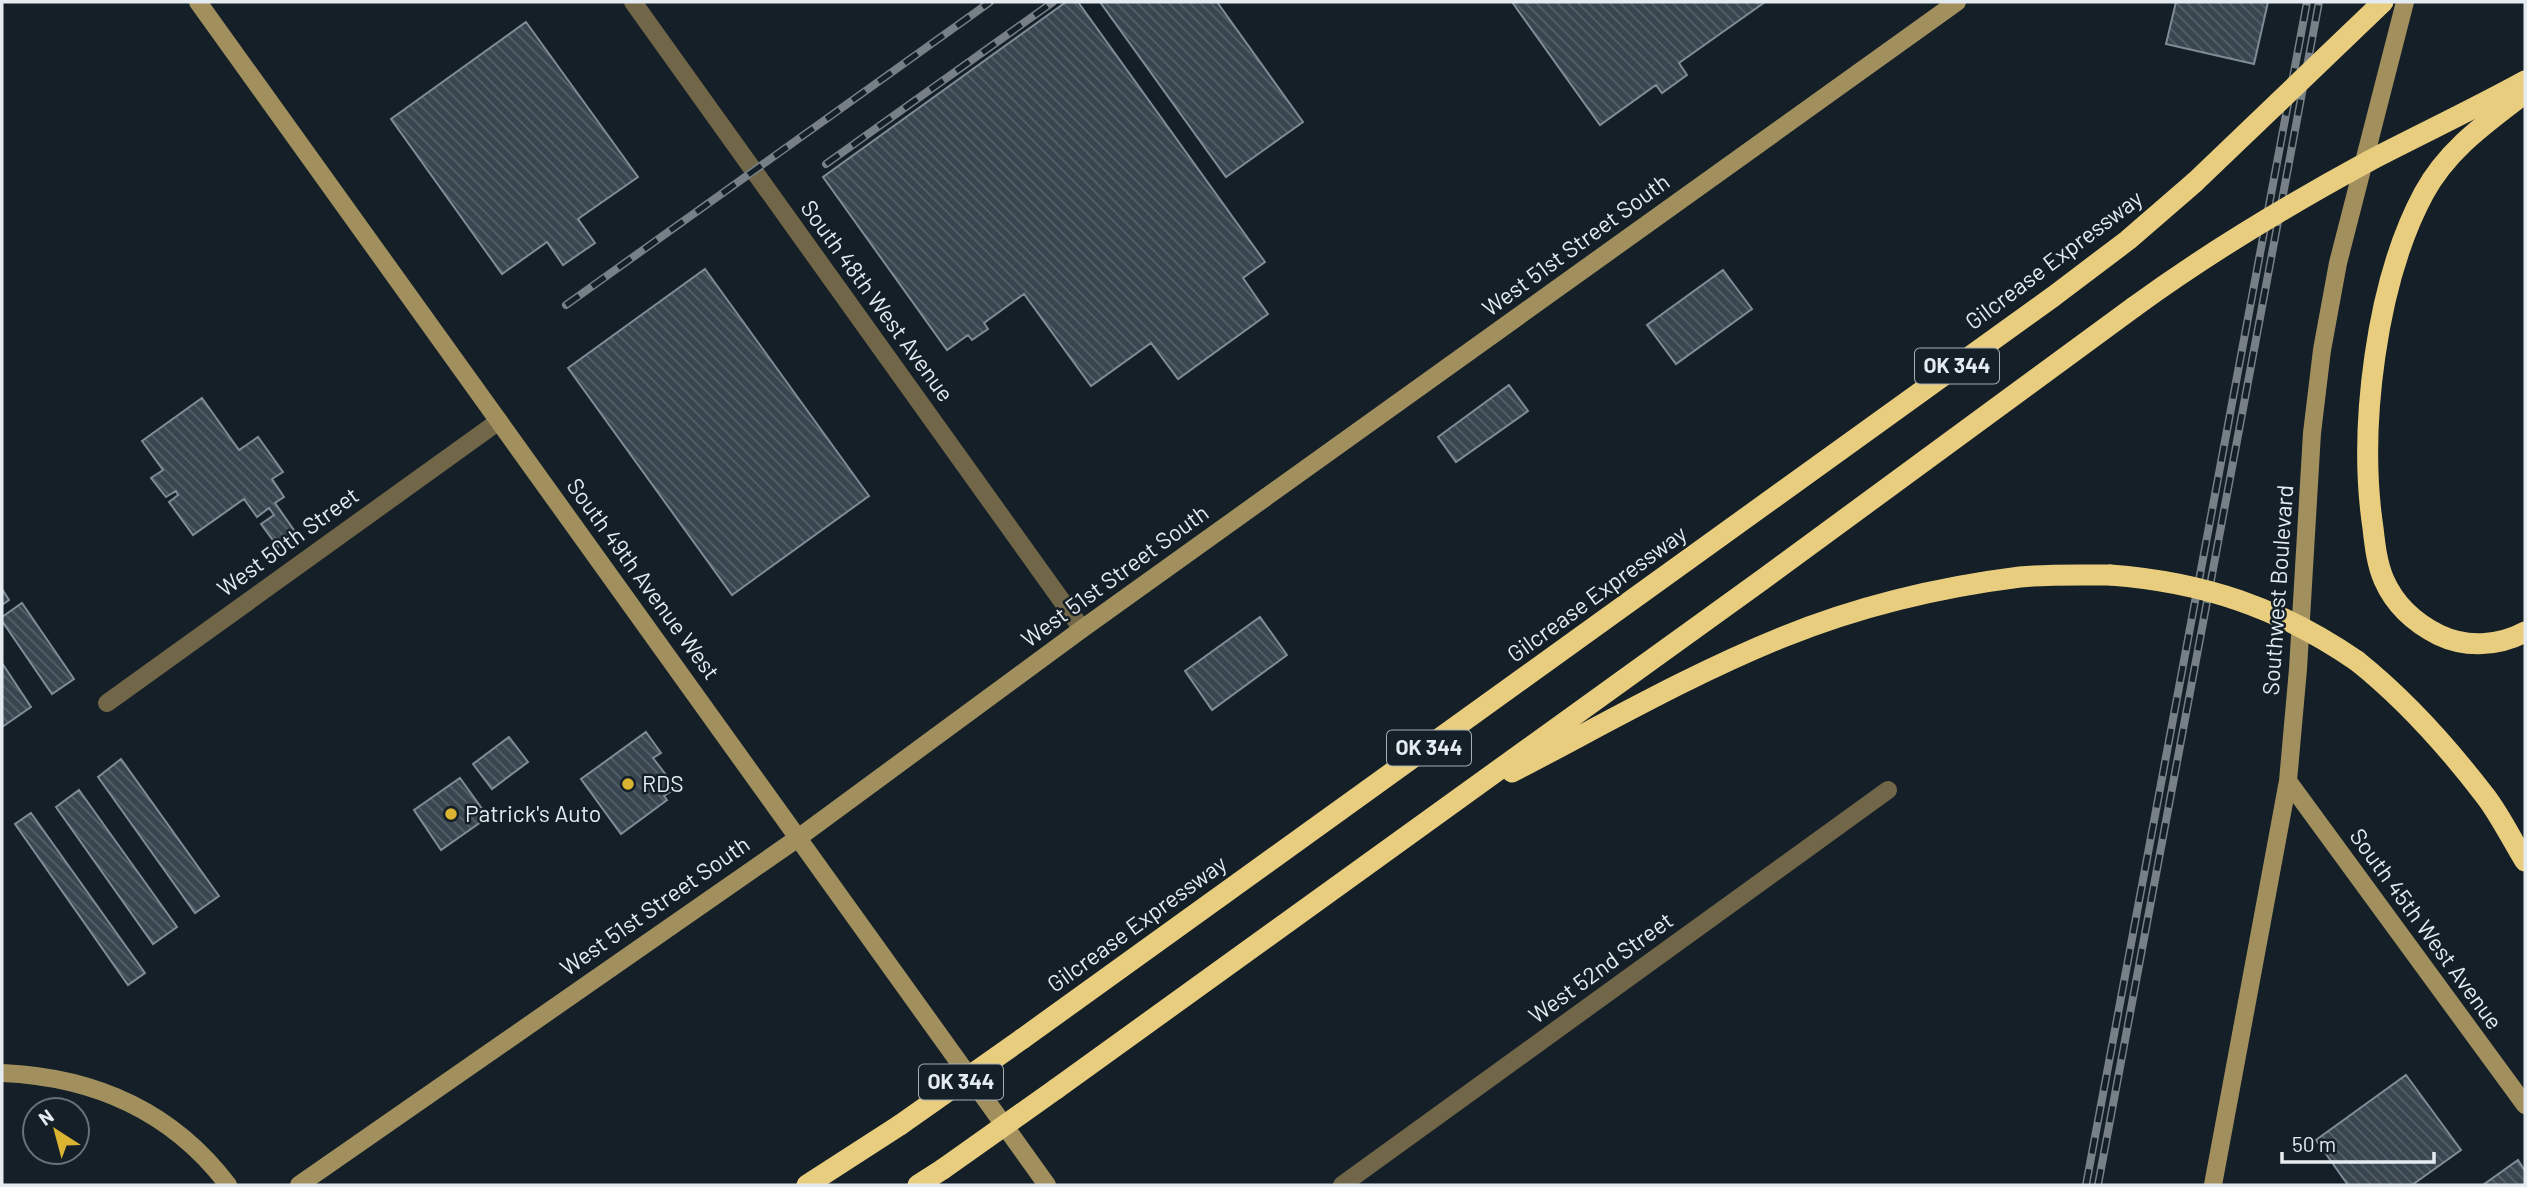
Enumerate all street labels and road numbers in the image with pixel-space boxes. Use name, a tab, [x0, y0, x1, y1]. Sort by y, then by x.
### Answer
street label: West 51st Street South	[1476, 167, 1675, 322]
street label: Gilcrease Expressway	[1959, 183, 2148, 335]
street label: South 48th West Avenue	[795, 194, 960, 407]
road number: OK 344	[1915, 348, 1999, 384]
street label: South 49th Avenue West	[561, 472, 726, 685]
street label: West 50th Street	[211, 480, 364, 602]
street label: Southwest Boulevard	[2256, 484, 2298, 696]
street label: West 51st Street South	[1015, 498, 1214, 653]
street label: Gilcrease Expressway	[1501, 519, 1692, 668]
road number: OK 344	[1387, 730, 1471, 766]
street label: South 45th West Avenue	[2344, 822, 2509, 1034]
street label: West 51st Street South	[554, 829, 755, 981]
street label: Gilcrease Expressway	[1041, 849, 1232, 998]
street label: West 52nd Street	[1523, 905, 1678, 1029]
road number: OK 344	[919, 1064, 1003, 1100]

